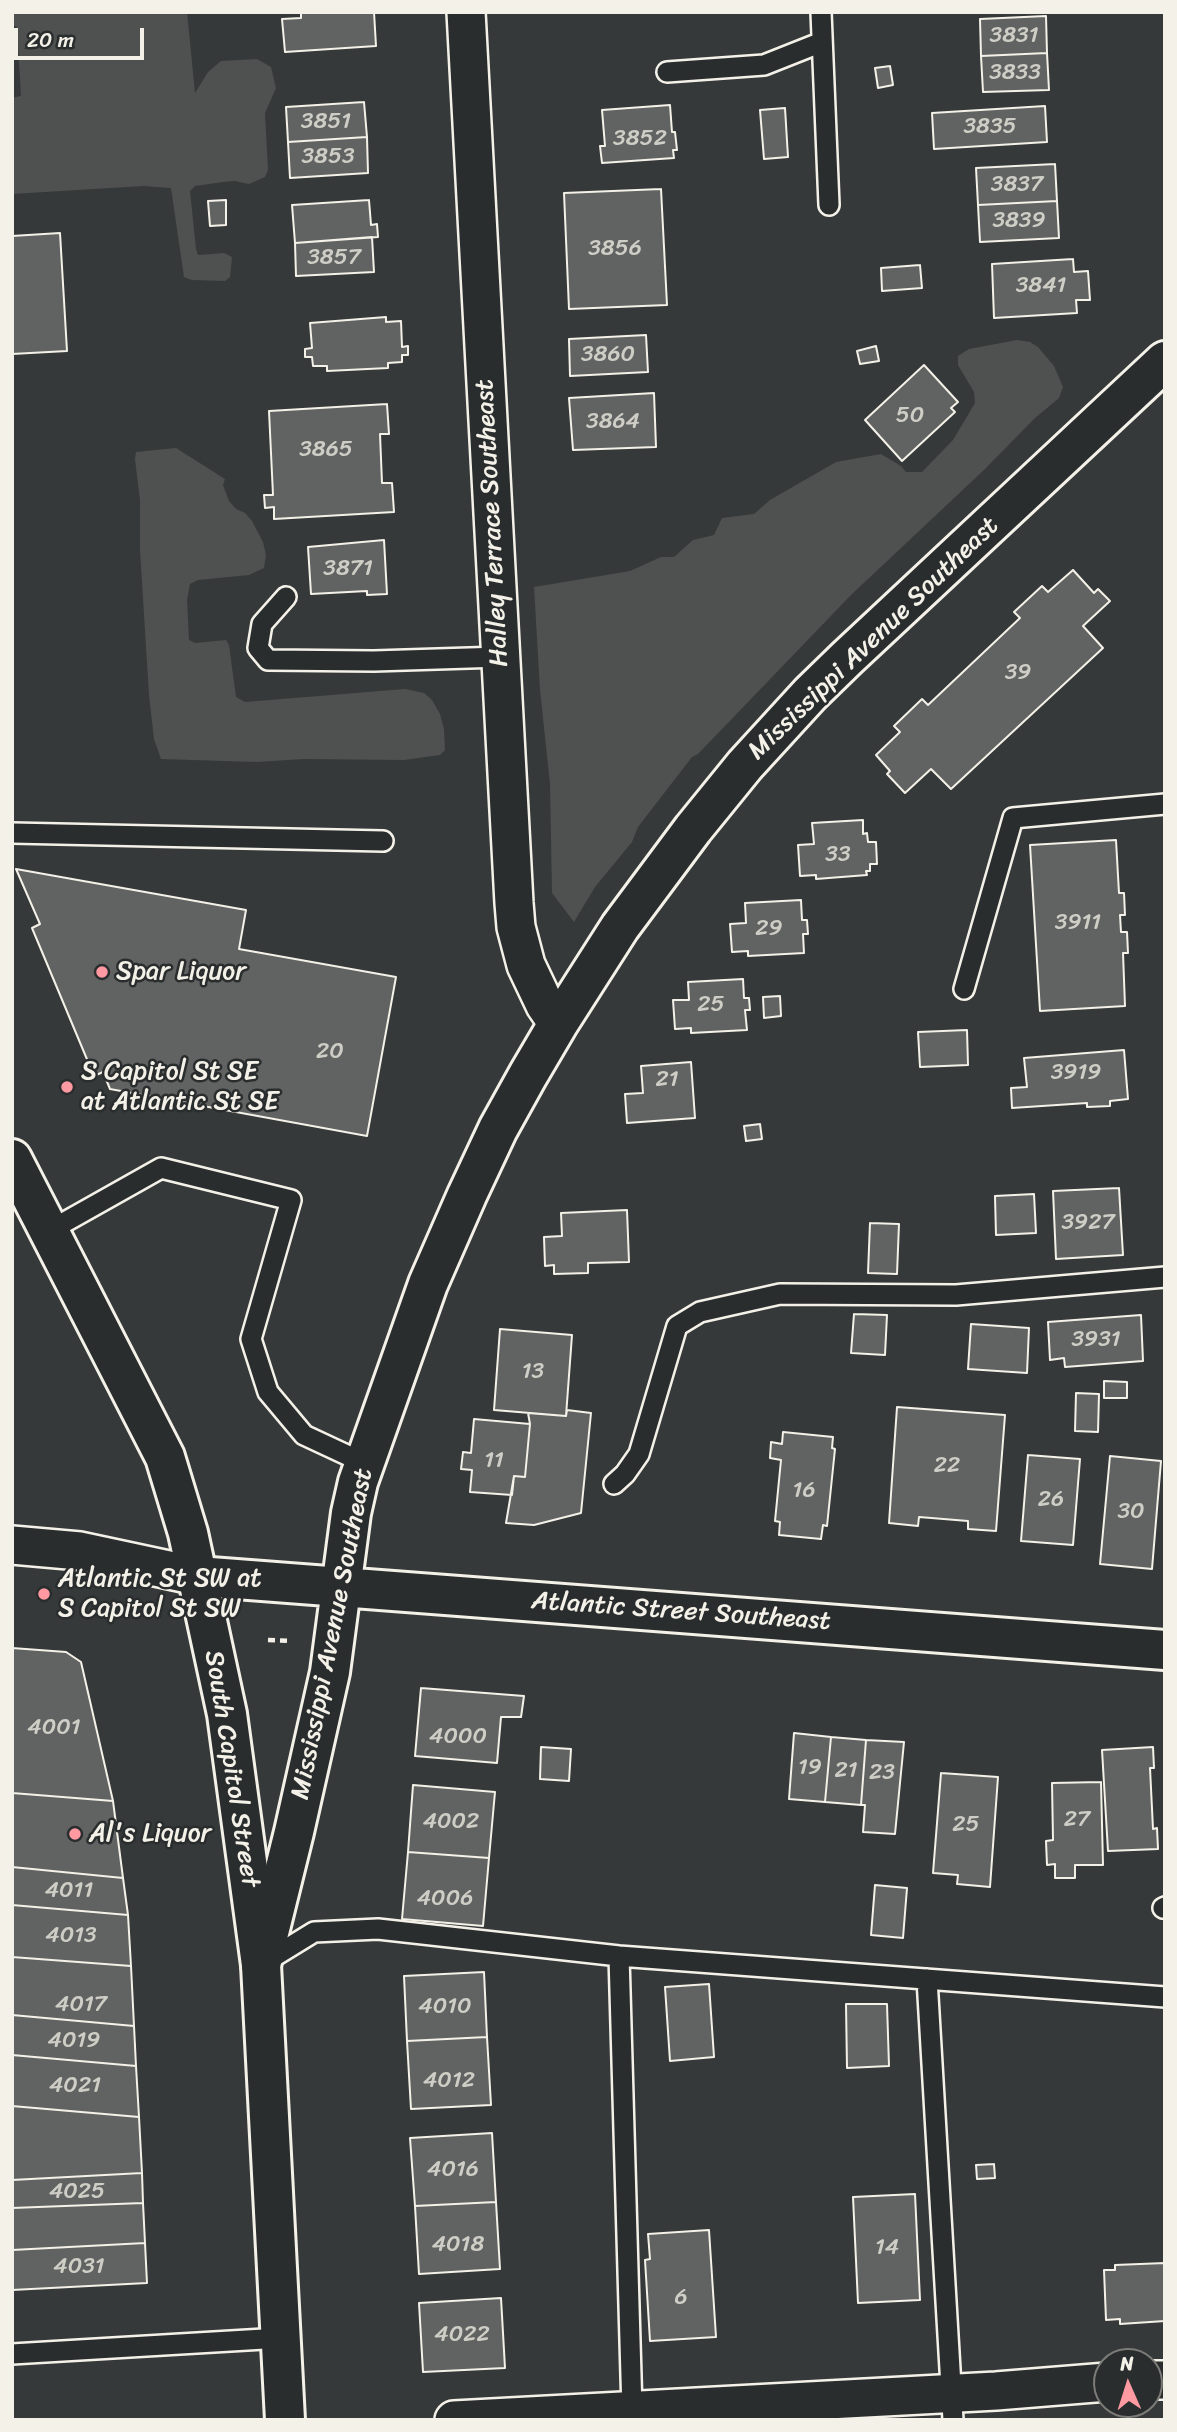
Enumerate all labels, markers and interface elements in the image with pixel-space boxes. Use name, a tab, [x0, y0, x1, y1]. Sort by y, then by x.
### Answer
scale bar	[18, 14, 147, 58]
text: 20 m	[27, 21, 74, 59]
house number: 3831	[990, 22, 1038, 50]
house number: 3833	[989, 59, 1041, 87]
house number: 3851	[301, 108, 351, 136]
house number: 3835	[963, 113, 1017, 141]
house number: 3852	[613, 125, 667, 153]
house number: 3853	[301, 143, 355, 171]
house number: 3837	[991, 171, 1043, 199]
house number: 3839	[992, 207, 1046, 235]
house number: 3856	[588, 235, 642, 263]
house number: 3857	[307, 244, 361, 272]
house number: 3841	[1016, 272, 1066, 300]
house number: 3860	[581, 341, 635, 369]
street label: Halley Terrace Southeast	[470, 378, 516, 668]
house number: 50	[896, 402, 924, 430]
house number: 3864	[586, 408, 640, 436]
house number: 3865	[299, 436, 353, 464]
street label: Mississippi Avenue Southeast	[742, 511, 1006, 767]
house number: 3871	[323, 555, 373, 583]
house number: 39	[1005, 659, 1031, 687]
house number: 33	[825, 841, 851, 869]
house number: 3911	[1055, 909, 1101, 937]
house number: 29	[755, 915, 783, 943]
place label: Spar Liquor	[116, 956, 246, 988]
marker: Spar Liquor	[94, 964, 110, 980]
house number: 25	[697, 991, 725, 1019]
house number: 20	[316, 1038, 344, 1066]
place label: S Capitol St SE at Atlantic St SE	[81, 1056, 279, 1118]
house number: 3919	[1051, 1059, 1101, 1087]
house number: 21	[655, 1066, 679, 1094]
marker: S Capitol St SE at Atlantic St SE	[59, 1079, 75, 1095]
house number: 3927	[1061, 1209, 1115, 1237]
house number: 3931	[1071, 1326, 1121, 1354]
house number: 13	[522, 1358, 544, 1386]
house number: 11	[484, 1447, 504, 1475]
house number: 22	[934, 1452, 960, 1480]
street label: Mississippi Avenue Southeast	[286, 1466, 380, 1802]
house number: 16	[793, 1477, 815, 1505]
house number: 26	[1038, 1486, 1064, 1514]
house number: 30	[1117, 1498, 1145, 1526]
place label: Atlantic St SW at S Capitol St SW	[58, 1563, 262, 1624]
marker: Atlantic St SW at S Capitol St SW	[36, 1586, 52, 1602]
street label: Atlantic Street Southeast	[530, 1586, 832, 1638]
street label: South Capitol Street	[197, 1648, 265, 1890]
house number: 4001	[27, 1714, 81, 1742]
house number: 4000	[429, 1723, 487, 1751]
house number: 19	[798, 1754, 822, 1782]
house number: 21	[834, 1757, 858, 1785]
house number: 23	[869, 1759, 895, 1787]
house number: 27	[1064, 1806, 1090, 1834]
house number: 4002	[423, 1808, 479, 1836]
house number: 25	[952, 1811, 980, 1839]
place label: Al's Liquor	[89, 1818, 211, 1850]
marker: Al's Liquor	[67, 1826, 83, 1842]
house number: 4011	[45, 1877, 93, 1905]
house number: 4006	[417, 1885, 473, 1913]
house number: 4013	[45, 1922, 97, 1950]
house number: 4017	[55, 1991, 107, 2019]
house number: 4010	[418, 1993, 472, 2021]
house number: 4019	[48, 2027, 100, 2055]
house number: 4012	[423, 2067, 475, 2095]
house number: 4021	[49, 2072, 101, 2100]
house number: 4016	[427, 2156, 479, 2184]
house number: 4025	[49, 2178, 105, 2206]
house number: 4018	[432, 2231, 484, 2259]
house number: 14	[875, 2234, 899, 2262]
house number: 4031	[53, 2253, 105, 2281]
house number: 6	[674, 2284, 688, 2312]
house number: 4022	[434, 2321, 490, 2349]
text: N	[1120, 2347, 1134, 2380]
north arrow	[1093, 2348, 1163, 2418]

